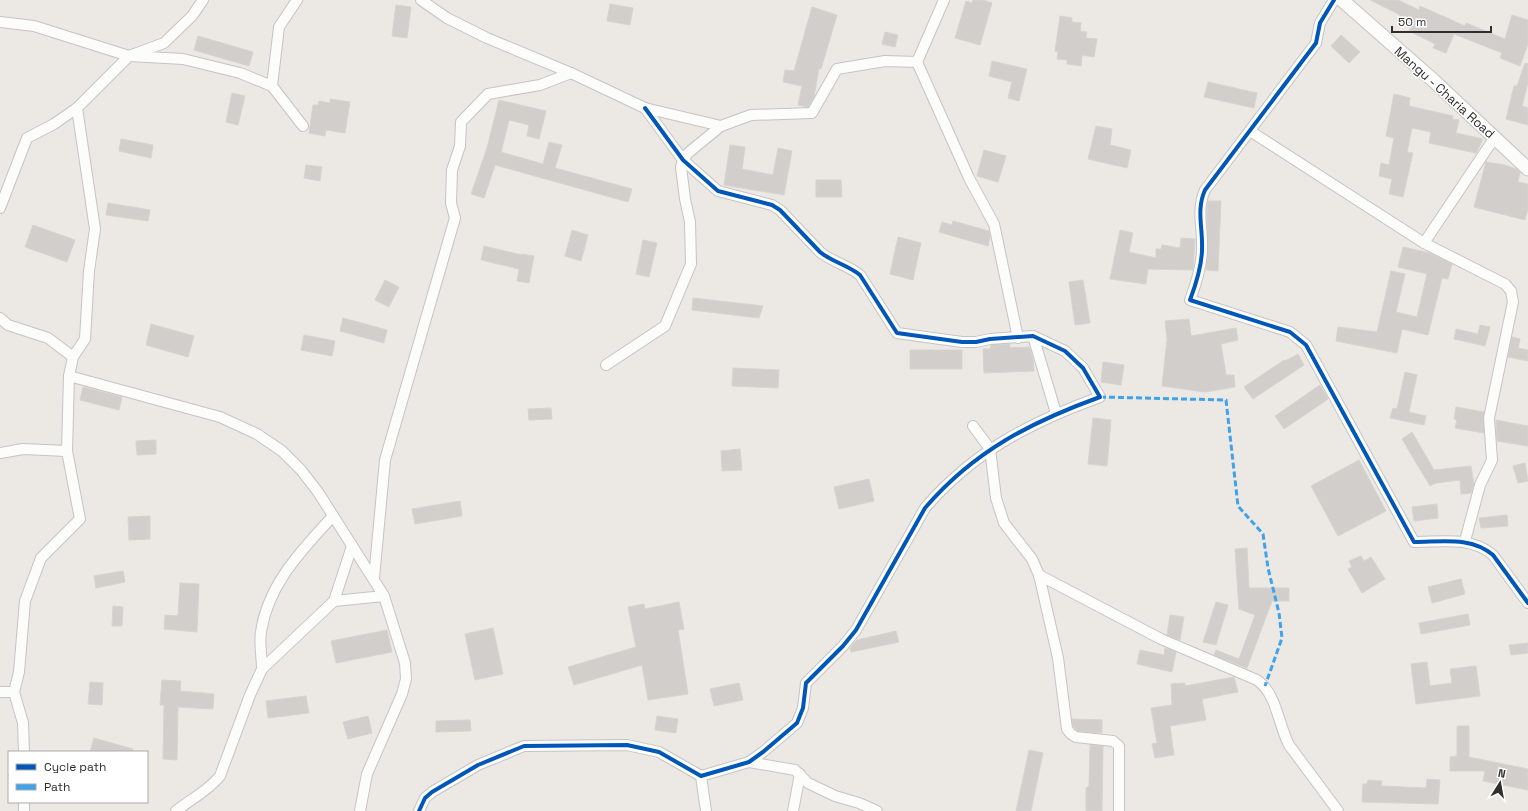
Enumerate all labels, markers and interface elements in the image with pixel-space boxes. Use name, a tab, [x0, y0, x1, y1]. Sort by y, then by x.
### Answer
scale bar	[1392, 8, 1491, 34]
text: 50 m	[1398, 14, 1426, 30]
street label: Mangu - Charia Road	[1391, 43, 1498, 142]
legend	[8, 751, 148, 803]
text: Cycle path	[44, 759, 106, 775]
north arrow	[1480, 763, 1520, 803]
text: N	[1497, 766, 1507, 781]
text: Path	[44, 779, 70, 795]

